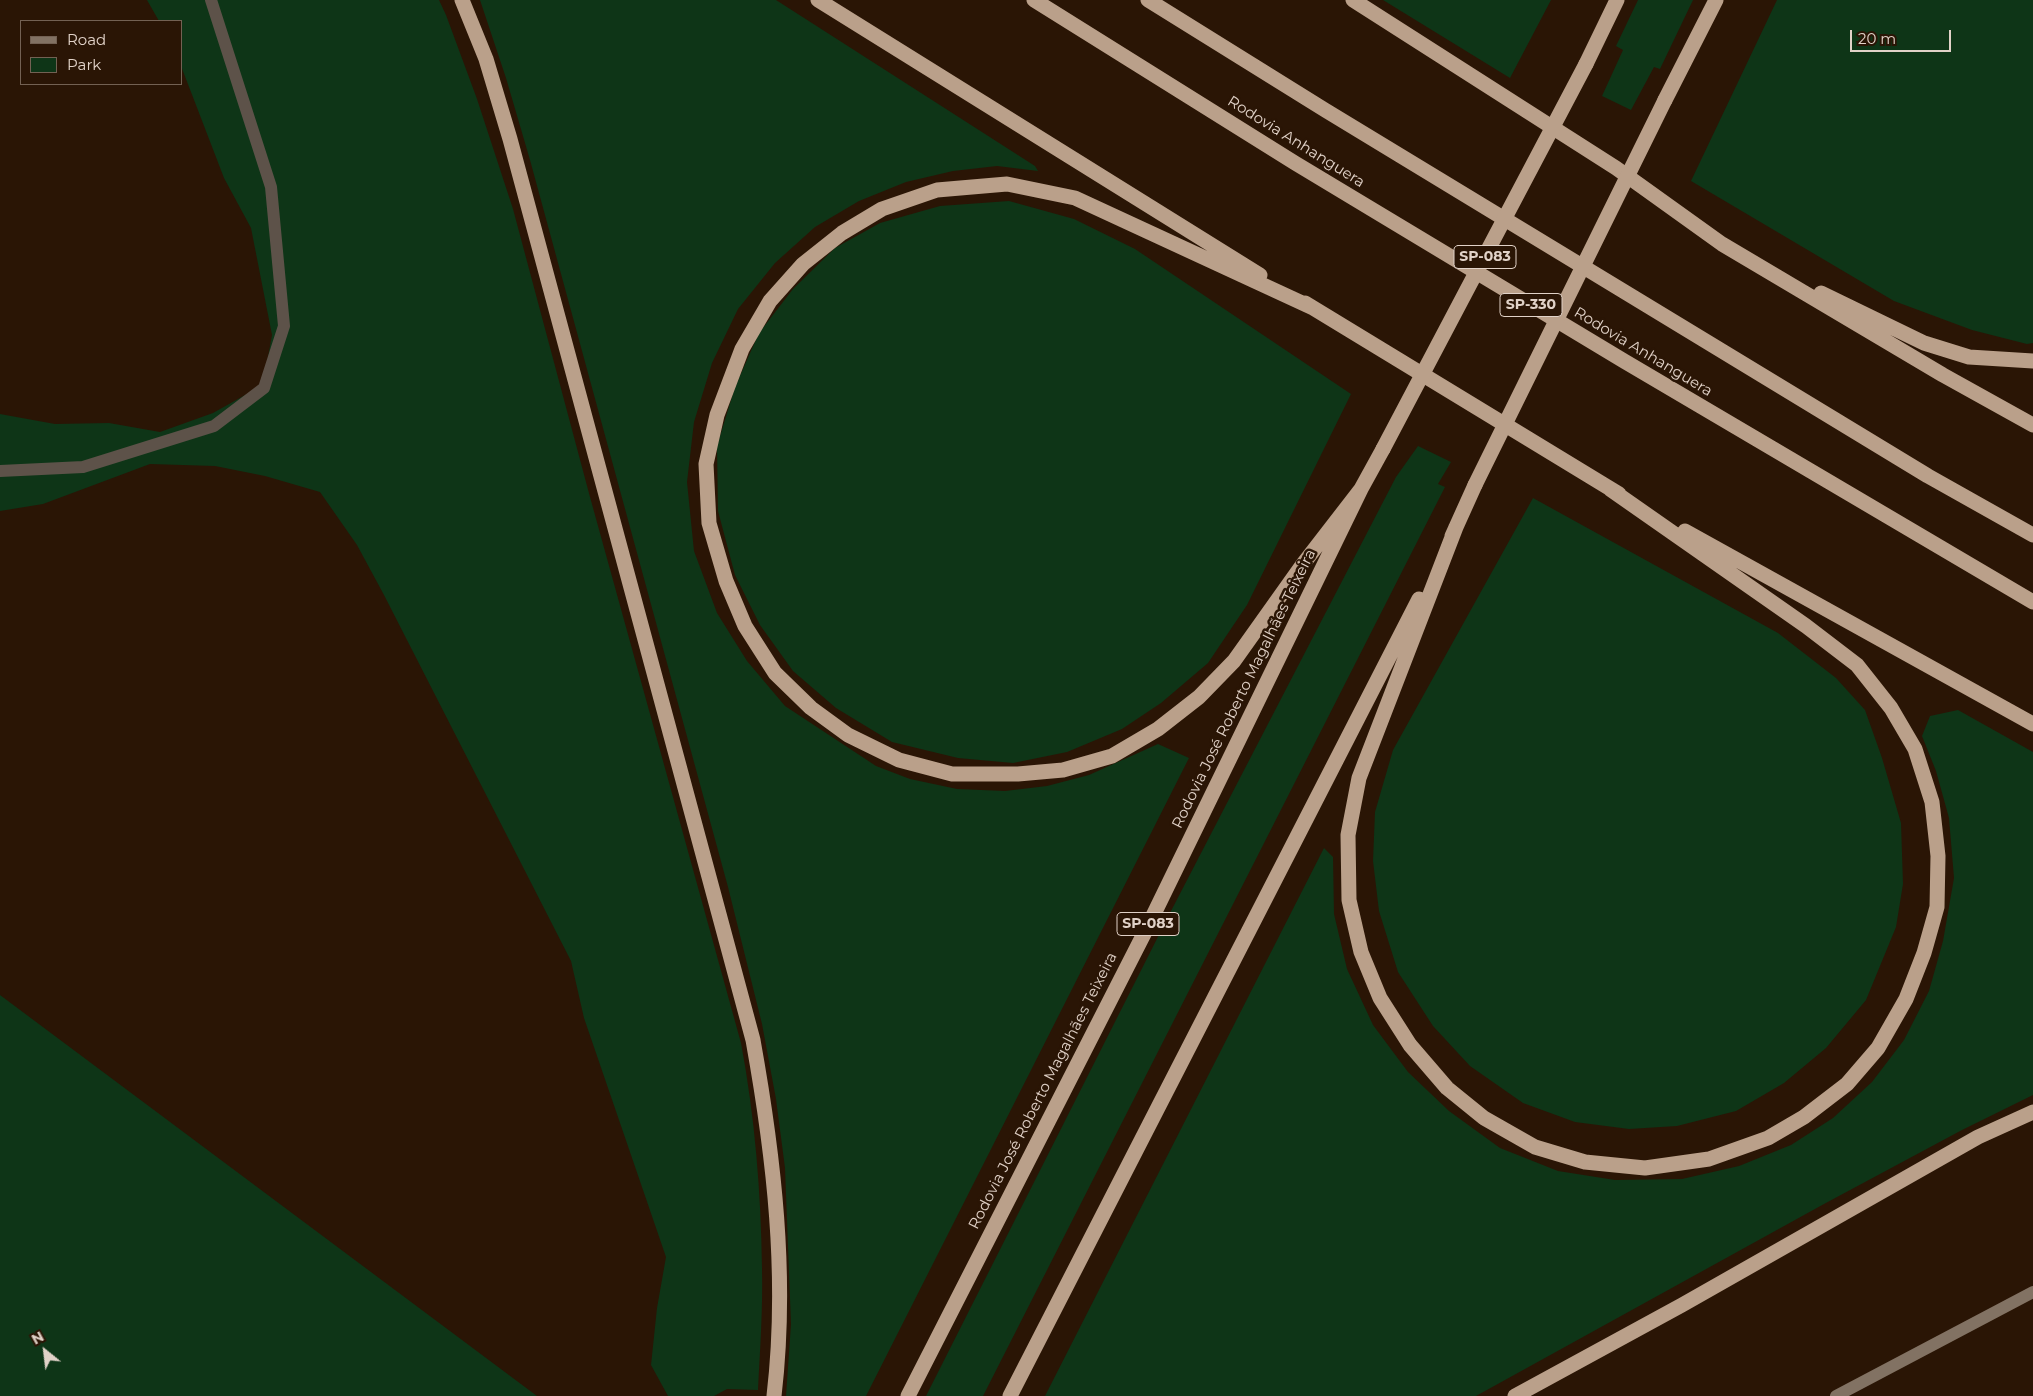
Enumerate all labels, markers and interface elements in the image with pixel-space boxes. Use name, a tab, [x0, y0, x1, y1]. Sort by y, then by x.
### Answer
legend	[20, 20, 182, 85]
scale bar	[1853, 20, 1954, 52]
text: 20 m	[1858, 29, 1896, 48]
text: Road	[67, 30, 106, 49]
text: Park	[67, 55, 101, 74]
street label: Rodovia Anhanguera	[1224, 92, 1368, 192]
road number: SP-083	[1454, 246, 1516, 268]
road number: SP-330	[1500, 294, 1562, 316]
street label: Rodovia Anhanguera	[1571, 304, 1715, 400]
street label: Rodovia José Roberto Magalhães Teixeira	[1168, 547, 1320, 831]
road number: SP-083	[1117, 912, 1179, 936]
street label: Rodovia José Roberto Magalhães Teixeira	[965, 950, 1121, 1232]
north arrow	[20, 1326, 70, 1376]
text: N	[28, 1327, 47, 1348]

